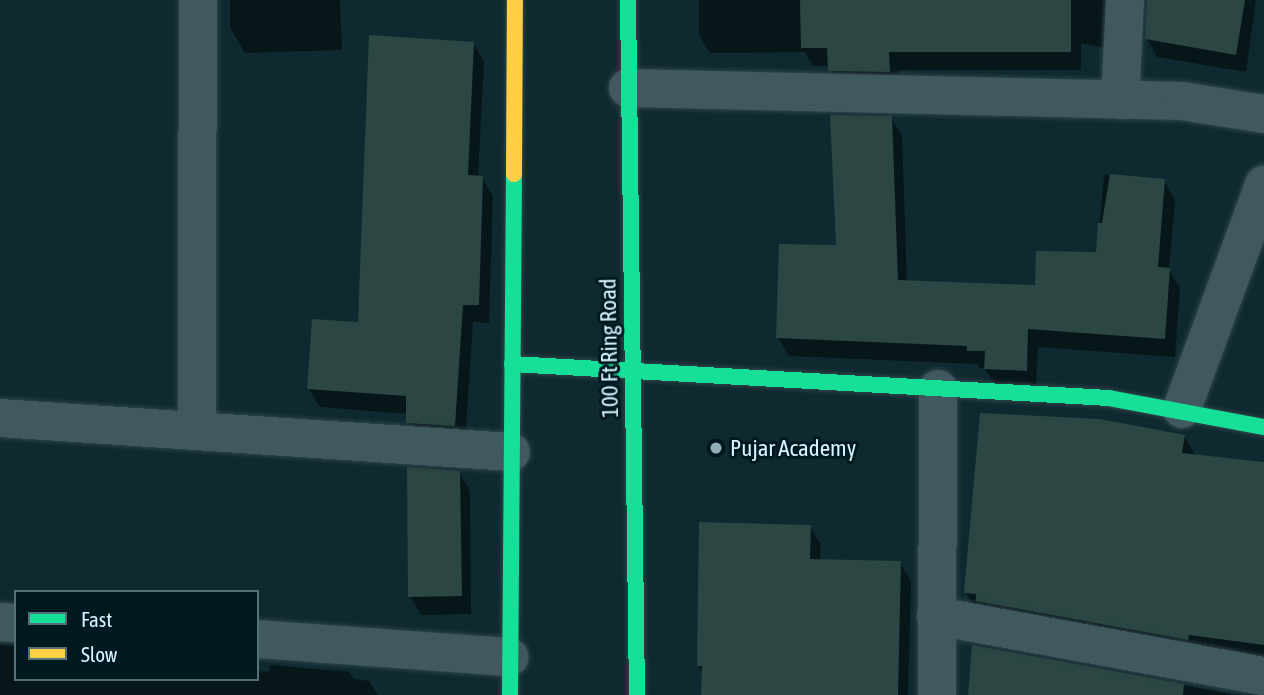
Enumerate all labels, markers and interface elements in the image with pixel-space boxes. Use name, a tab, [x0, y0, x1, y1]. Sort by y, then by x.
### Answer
street label: 100 Ft Ring Road	[594, 278, 624, 418]
place label: Pujar Academy	[730, 434, 856, 462]
marker: Pujar Academy	[708, 440, 724, 456]
legend	[14, 590, 259, 681]
text: Fast	[81, 607, 112, 631]
text: Slow	[81, 642, 117, 666]

